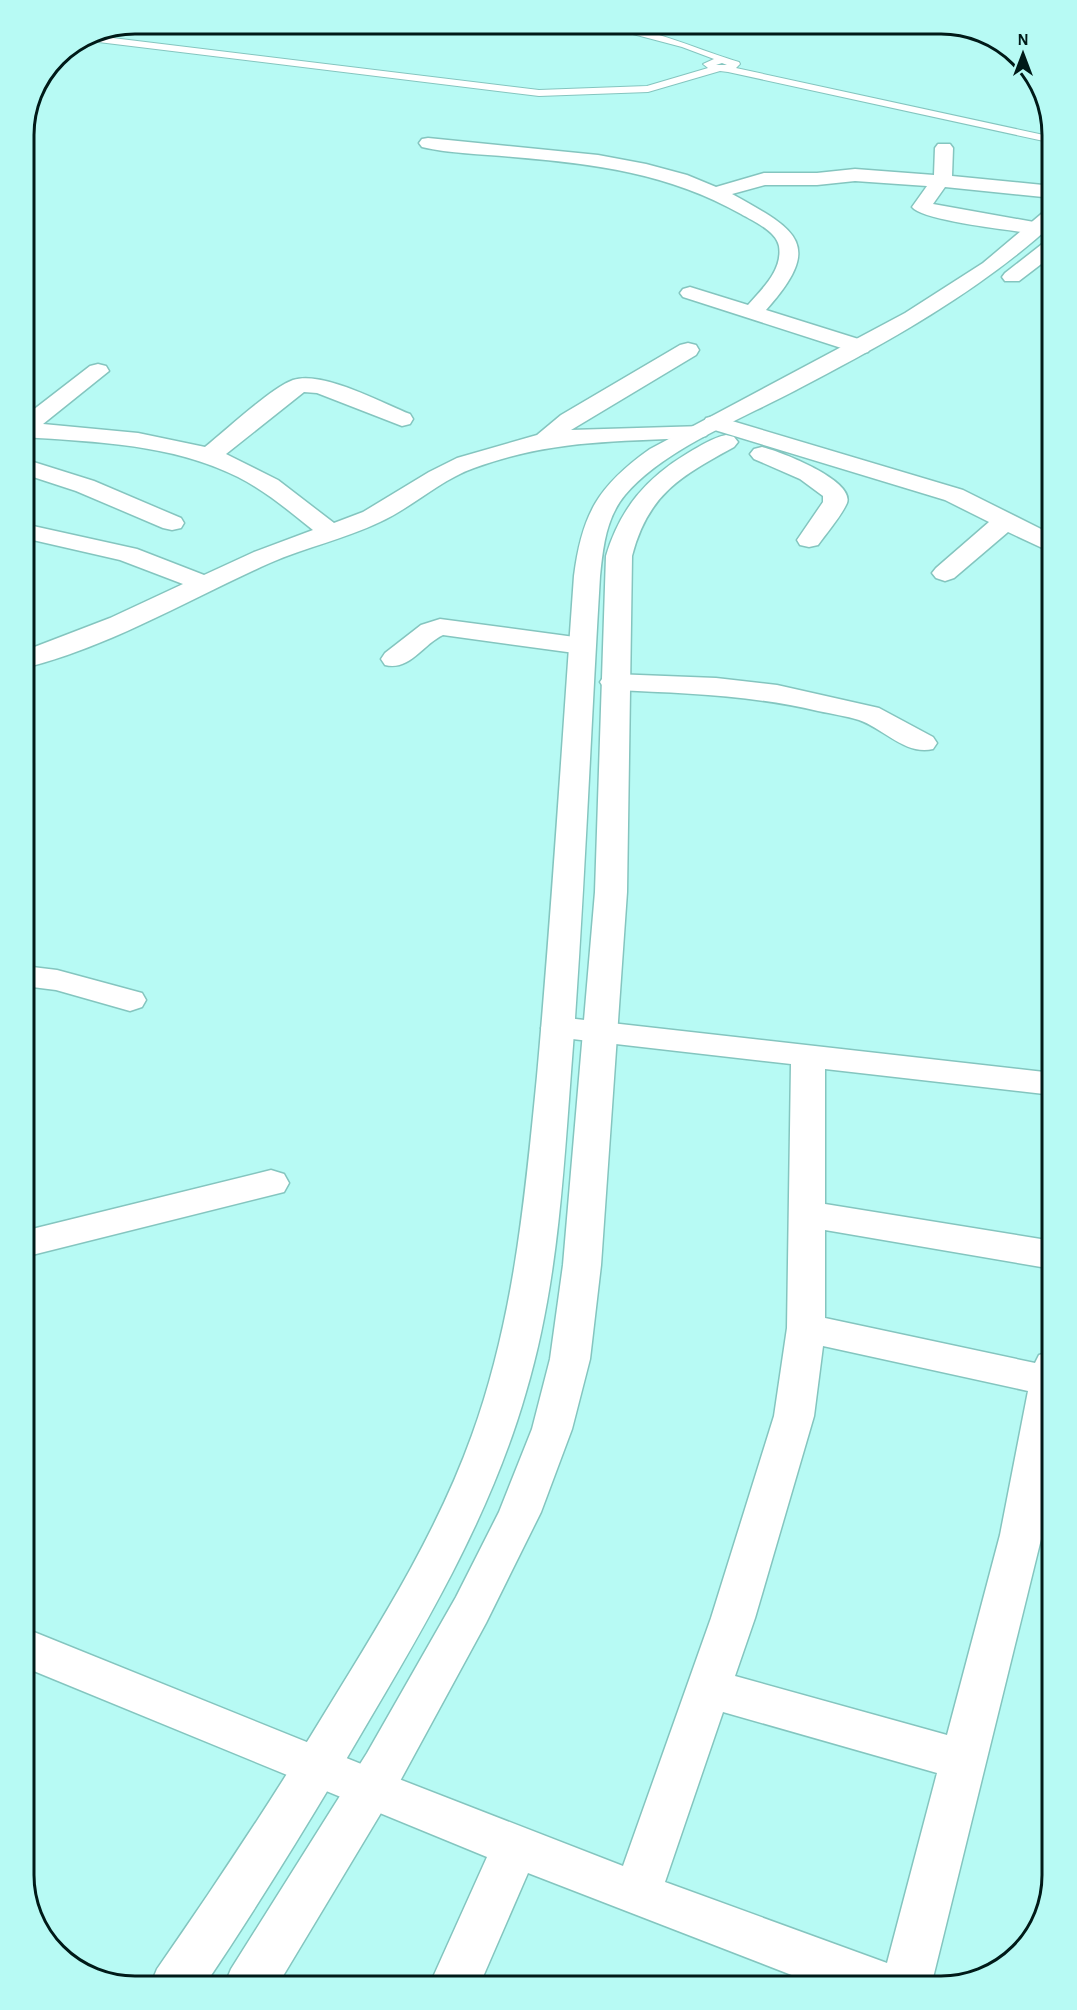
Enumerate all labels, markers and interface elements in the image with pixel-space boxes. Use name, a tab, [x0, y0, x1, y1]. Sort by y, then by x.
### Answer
north arrow	[993, 24, 1053, 84]
text: N	[1017, 32, 1029, 48]

